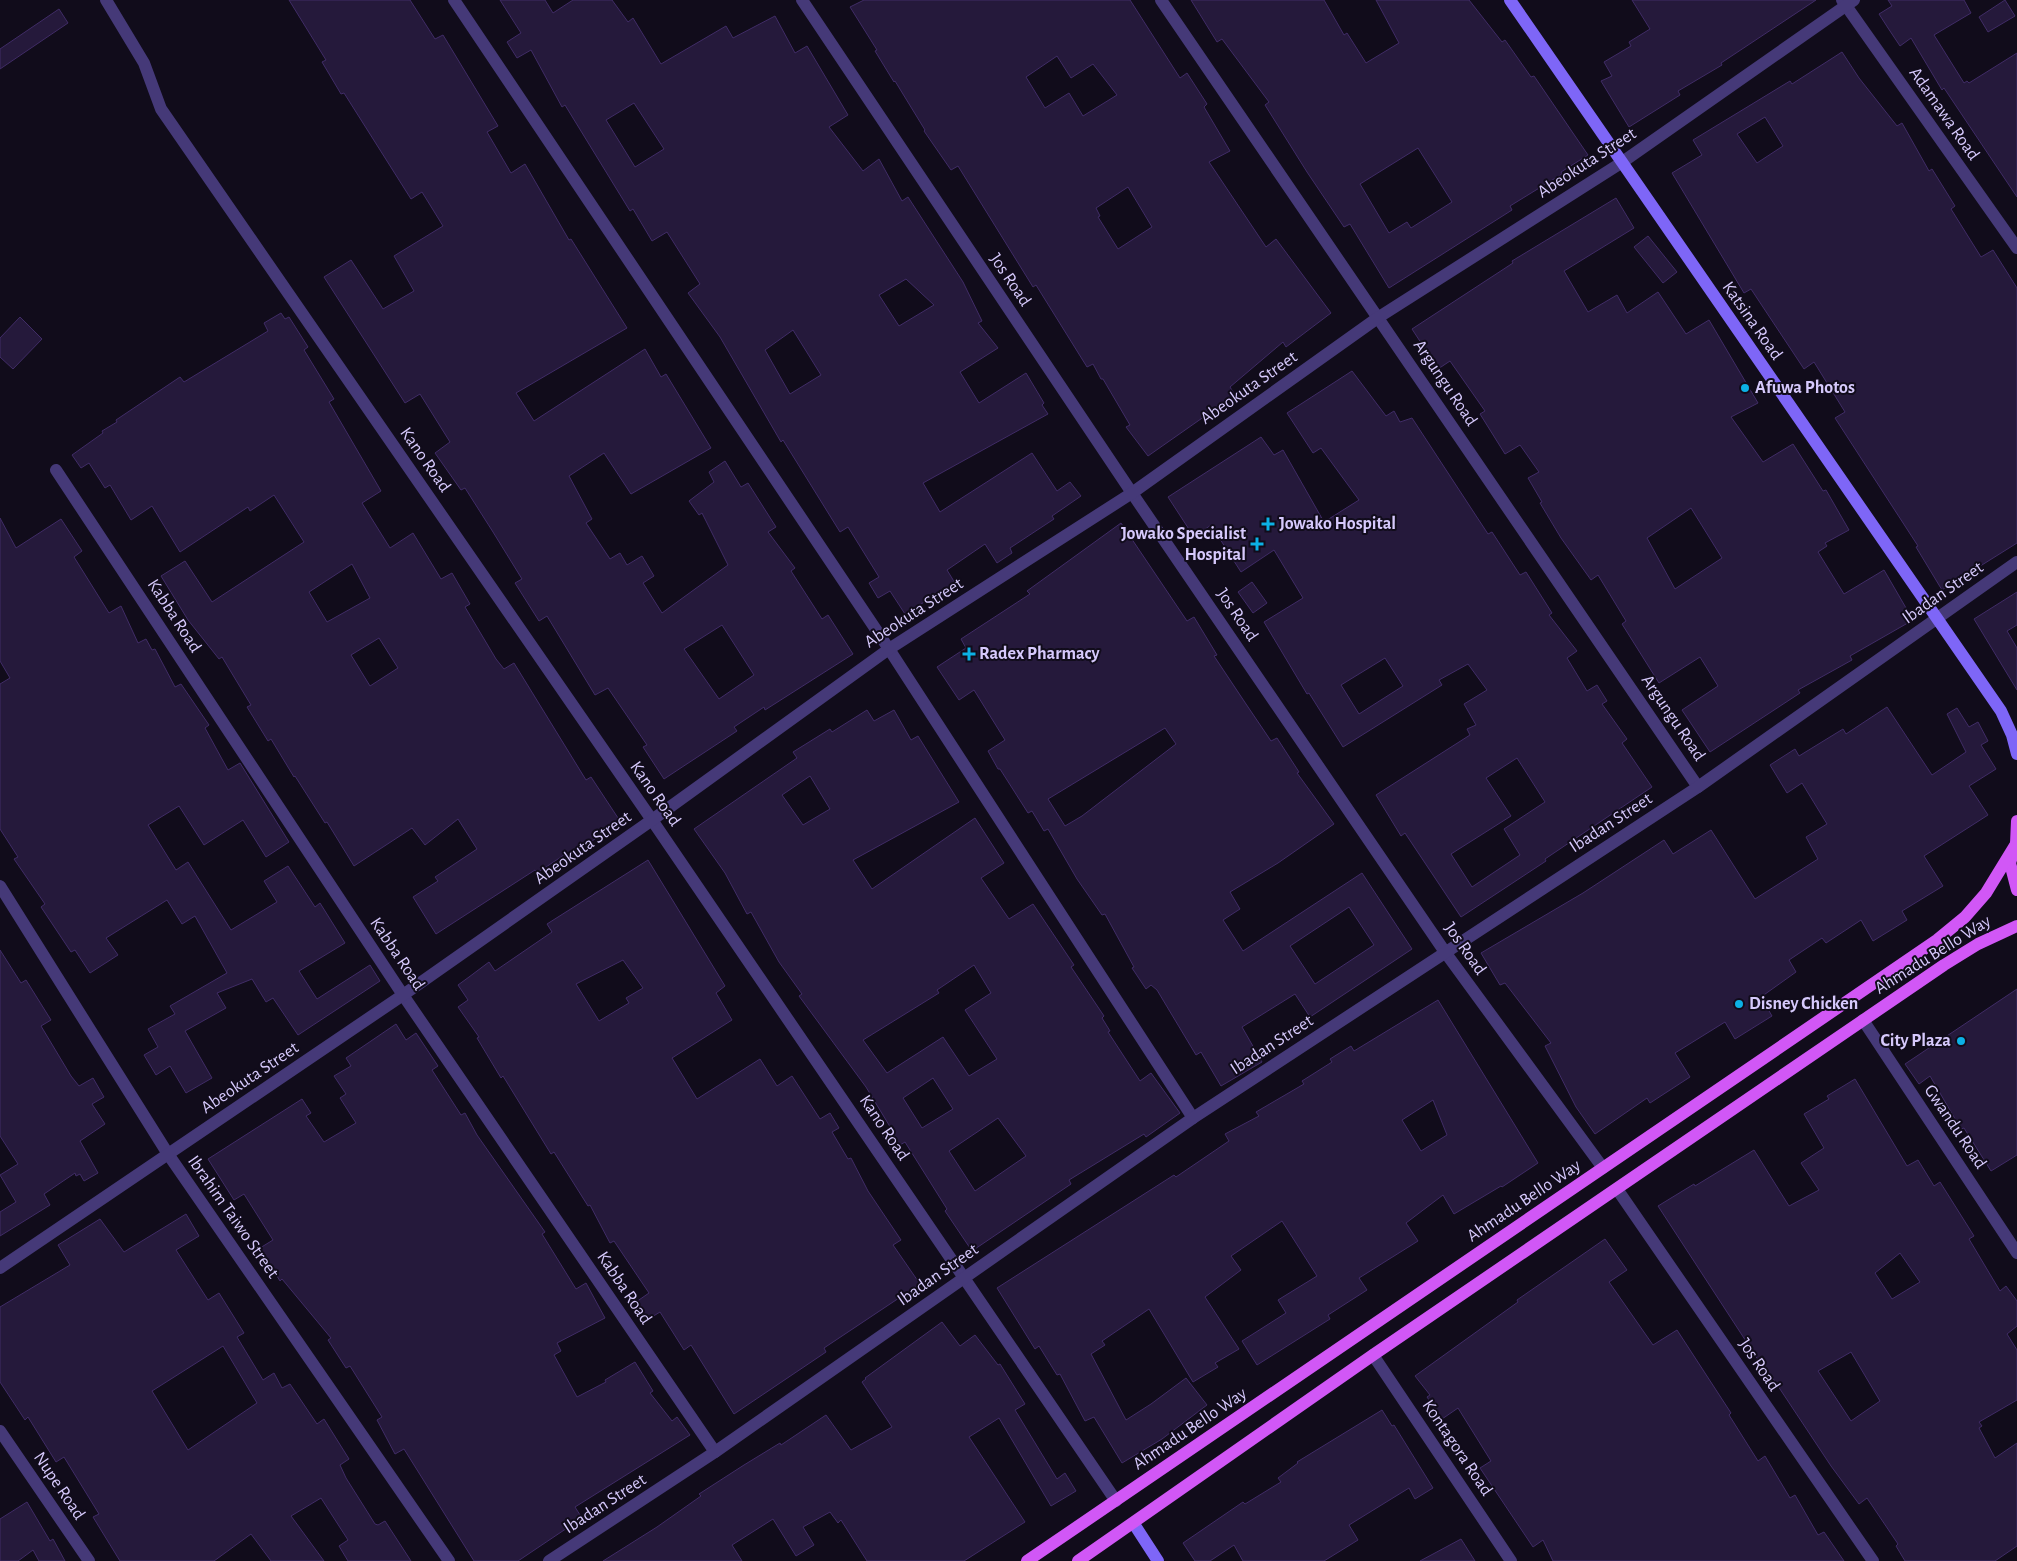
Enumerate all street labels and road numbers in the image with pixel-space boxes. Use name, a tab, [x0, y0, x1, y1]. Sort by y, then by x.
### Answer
street label: Adamawa Road	[1905, 64, 1983, 164]
street label: Abeokuta Street	[1534, 124, 1640, 201]
street label: Jos Road	[986, 250, 1034, 310]
street label: Katsina Road	[1718, 279, 1786, 363]
street label: Argungu Road	[1410, 337, 1480, 429]
street label: Abeokuta Street	[1197, 348, 1301, 428]
street label: Kano Road	[396, 424, 454, 496]
street label: Ibadan Street	[1899, 558, 1987, 627]
street label: Abeokuta Street	[861, 574, 967, 651]
street label: Kabba Road	[144, 576, 204, 656]
street label: Jos Road	[1213, 585, 1261, 645]
street label: Argungu Road	[1638, 672, 1708, 764]
street label: Kano Road	[626, 758, 684, 830]
street label: Ibadan Street	[1566, 790, 1656, 856]
street label: Abeokuta Street	[531, 808, 635, 888]
street label: Ahmadu Bello Way	[1872, 912, 1994, 998]
street label: Kabba Road	[366, 914, 428, 994]
street label: Jos Road	[1441, 919, 1489, 979]
street label: Ibadan Street	[1227, 1012, 1317, 1078]
street label: Abeokuta Street	[198, 1039, 302, 1117]
street label: Gwandu Road	[1920, 1082, 1990, 1172]
street label: Kano Road	[856, 1092, 912, 1164]
street label: Ibrahim Taiwo Street	[184, 1152, 282, 1282]
street label: Ahmadu Bello Way	[1464, 1156, 1584, 1246]
street label: Ibadan Street	[894, 1240, 982, 1309]
street label: Kabba Road	[593, 1248, 655, 1328]
street label: Jos Road	[1735, 1335, 1783, 1395]
street label: Ahmadu Bello Way	[1130, 1384, 1250, 1474]
street label: Kontagora Road	[1418, 1397, 1496, 1499]
street label: Nupe Road	[30, 1449, 88, 1523]
street label: Ibadan Street	[560, 1471, 650, 1537]

